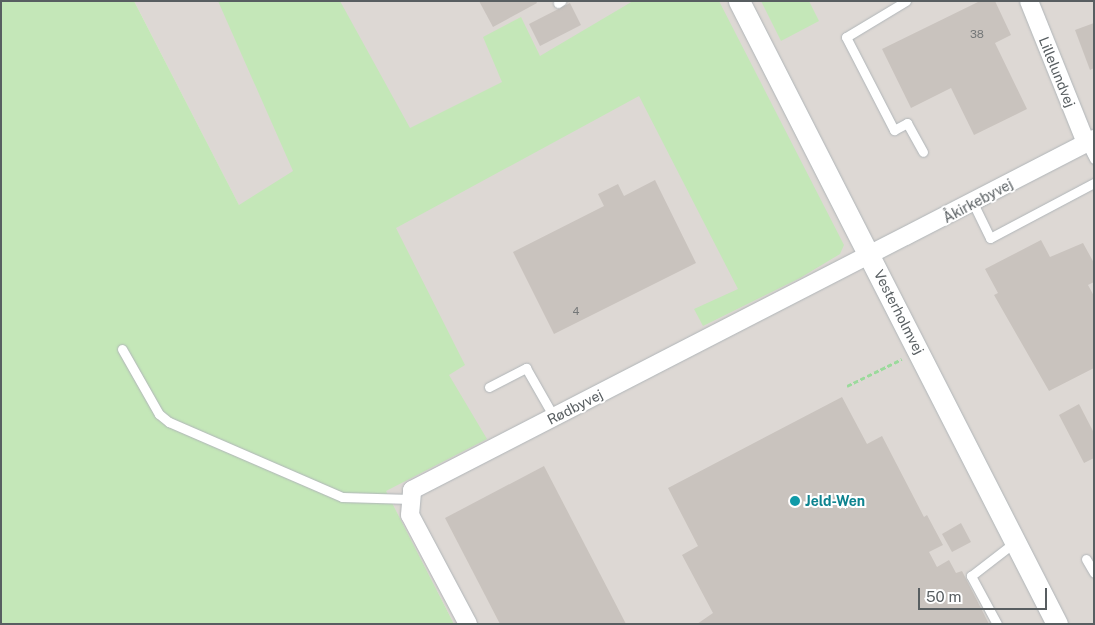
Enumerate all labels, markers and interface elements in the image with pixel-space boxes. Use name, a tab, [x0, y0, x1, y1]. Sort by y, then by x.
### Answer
house number: 38	[970, 27, 984, 41]
street label: Lillelundvej	[1035, 34, 1079, 110]
street label: Åkirkebyvej	[940, 176, 1016, 226]
street label: Vesterholmvej	[870, 267, 928, 357]
house number: 4	[573, 304, 579, 318]
street label: Rødbyvej	[544, 386, 606, 428]
place label: Jeld-Wen	[805, 493, 865, 509]
marker: Jeld-Wen	[789, 495, 801, 507]
scale bar	[920, 578, 1049, 610]
text: 50 m	[926, 588, 961, 605]

